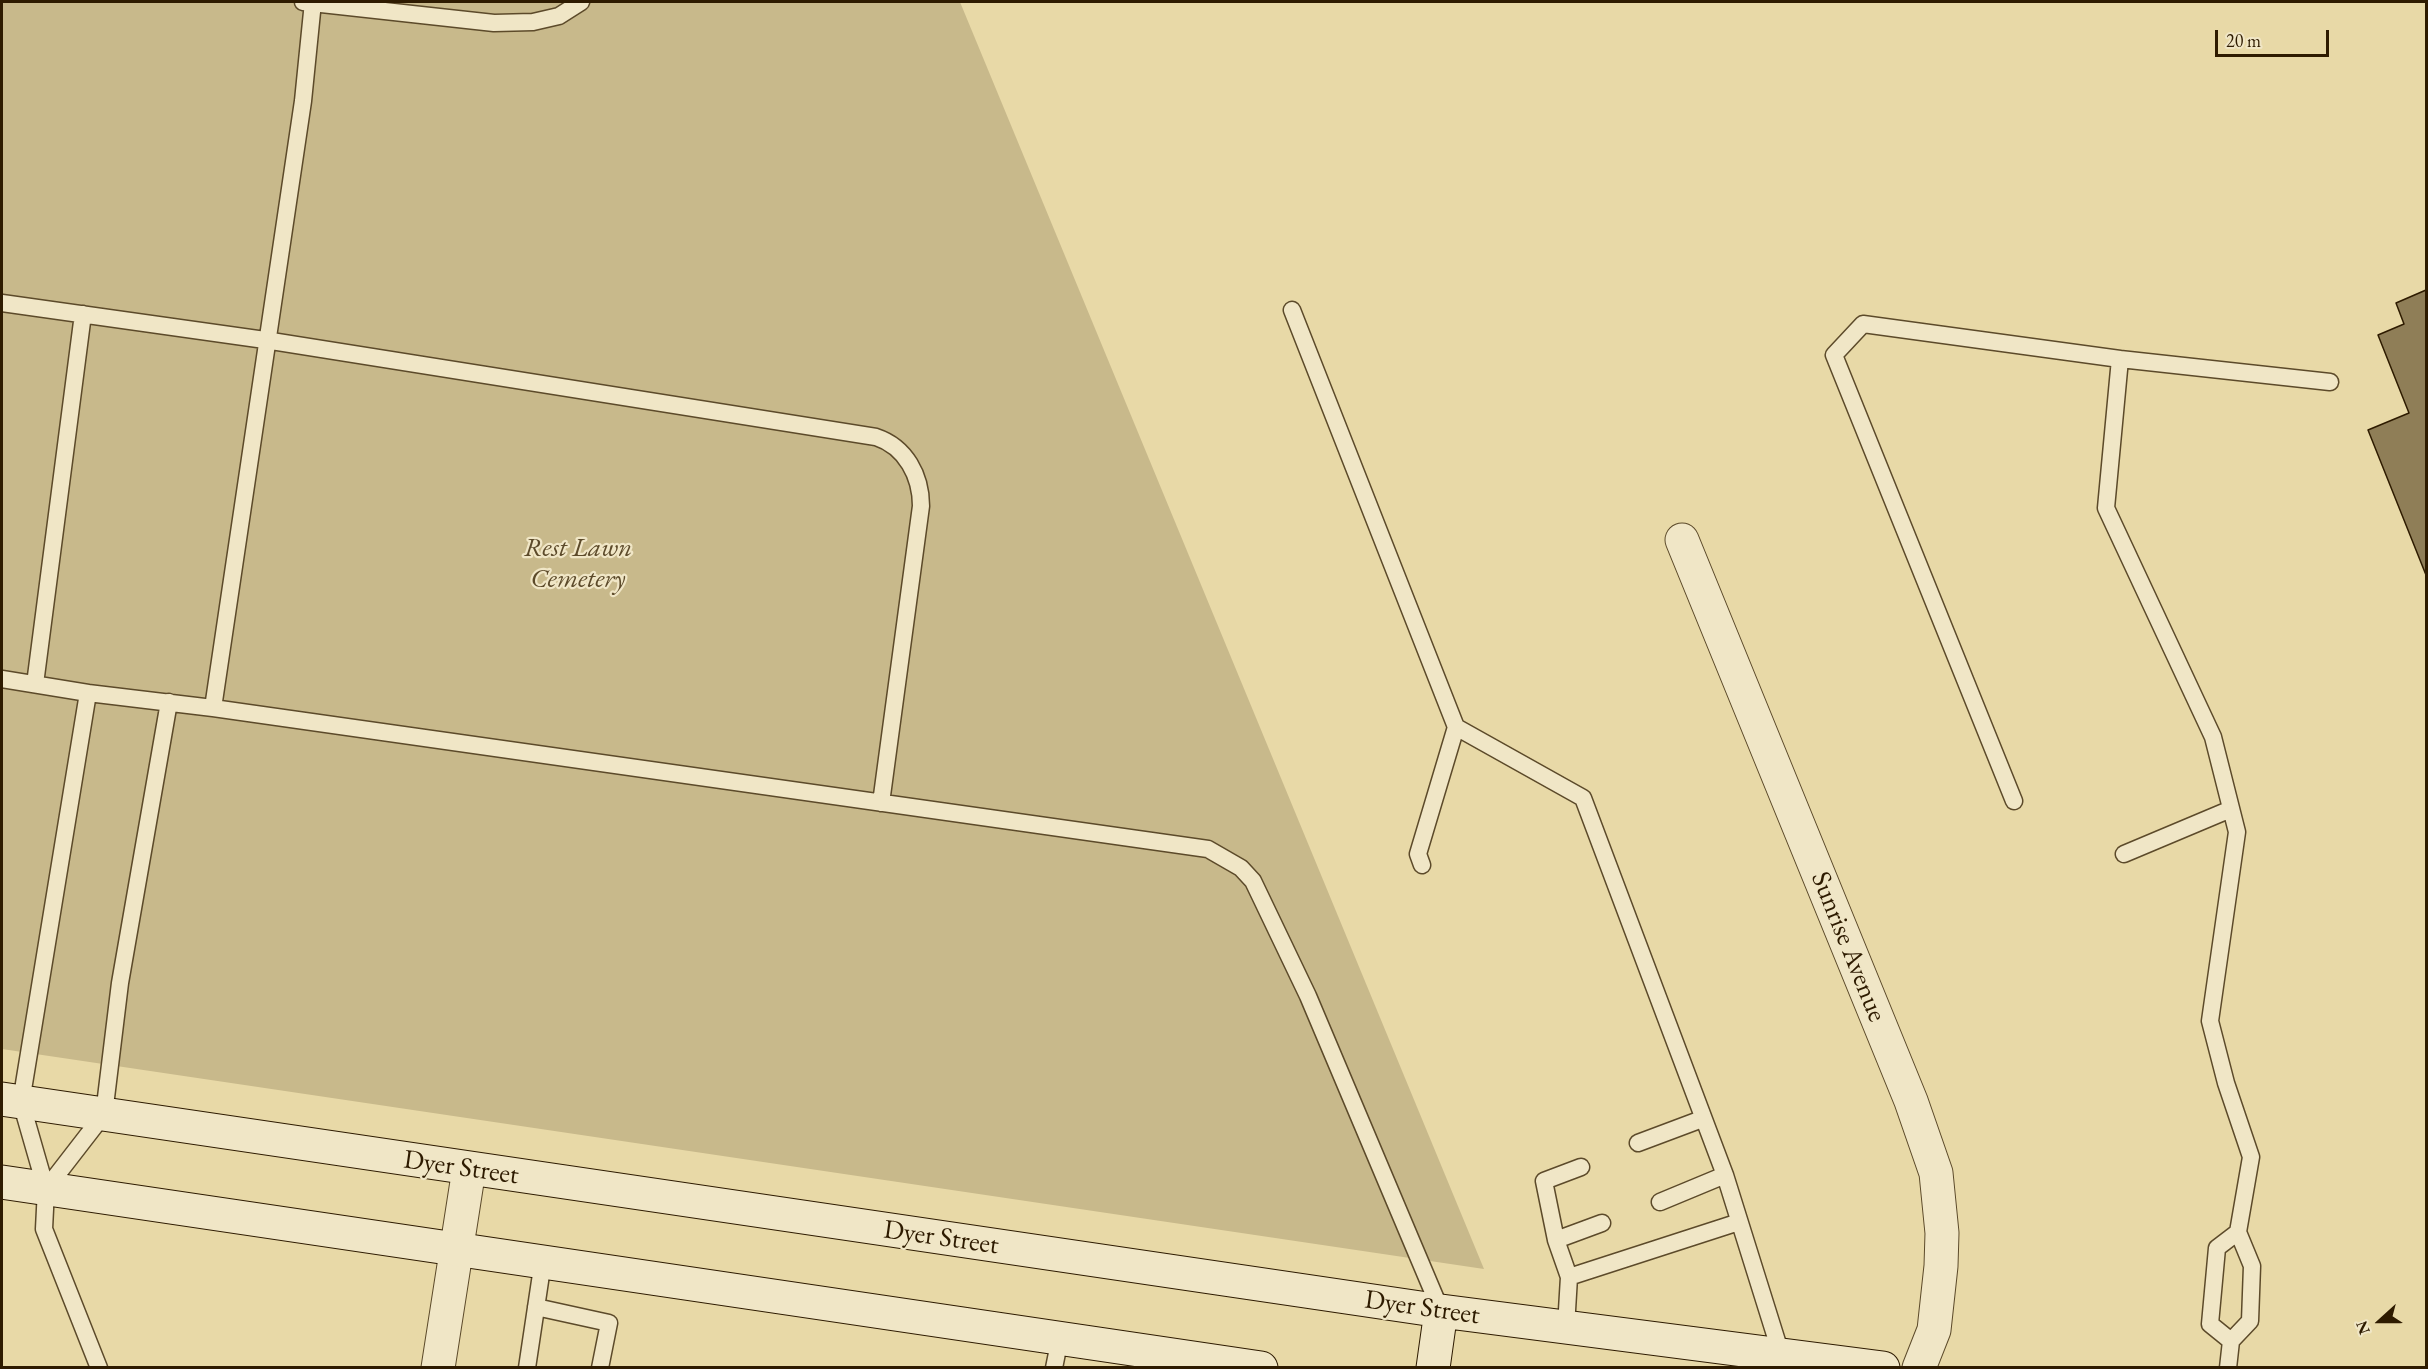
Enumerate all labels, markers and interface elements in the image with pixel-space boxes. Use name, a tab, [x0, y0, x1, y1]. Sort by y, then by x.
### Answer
scale bar	[2218, 18, 2332, 56]
text: 20 m	[2226, 29, 2261, 52]
park label: Rest Lawn Cemetery	[524, 533, 632, 596]
street label: Sunrise Avenue	[1803, 867, 1893, 1027]
street label: Dyer Street	[401, 1144, 521, 1192]
street label: Dyer Street	[881, 1214, 1001, 1262]
street label: Dyer Street	[1362, 1284, 1482, 1332]
north arrow	[2350, 1291, 2410, 1351]
text: N	[2351, 1318, 2375, 1337]

